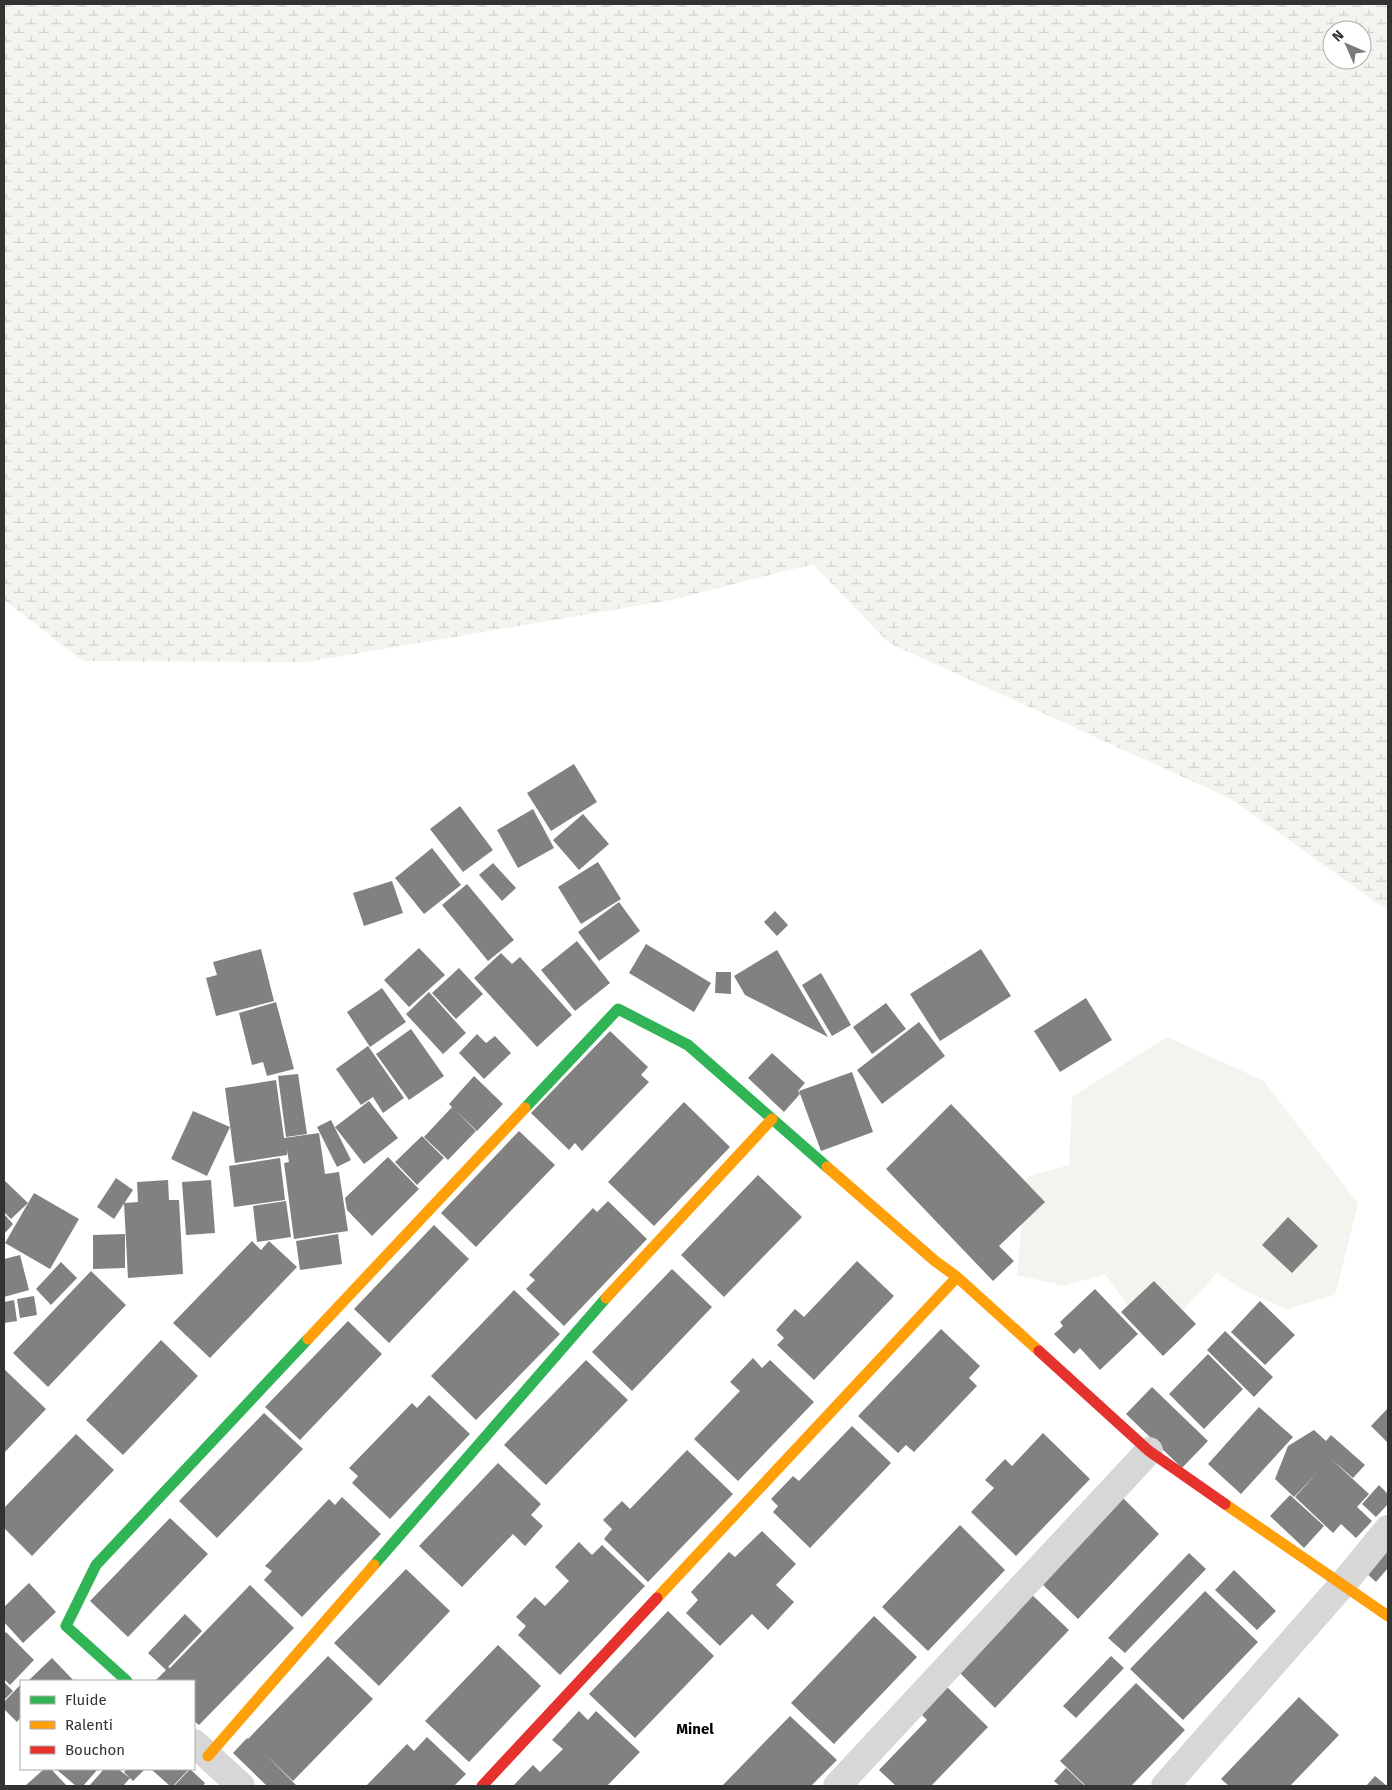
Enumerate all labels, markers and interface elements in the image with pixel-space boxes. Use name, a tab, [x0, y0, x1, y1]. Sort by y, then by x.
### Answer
north arrow	[1322, 20, 1372, 70]
text: N	[1329, 27, 1347, 45]
legend	[20, 1680, 195, 1770]
text: Fluide	[65, 1691, 107, 1709]
text: Ralenti	[65, 1716, 113, 1734]
district label: Minel	[676, 1720, 714, 1738]
text: Bouchon	[65, 1741, 125, 1759]

